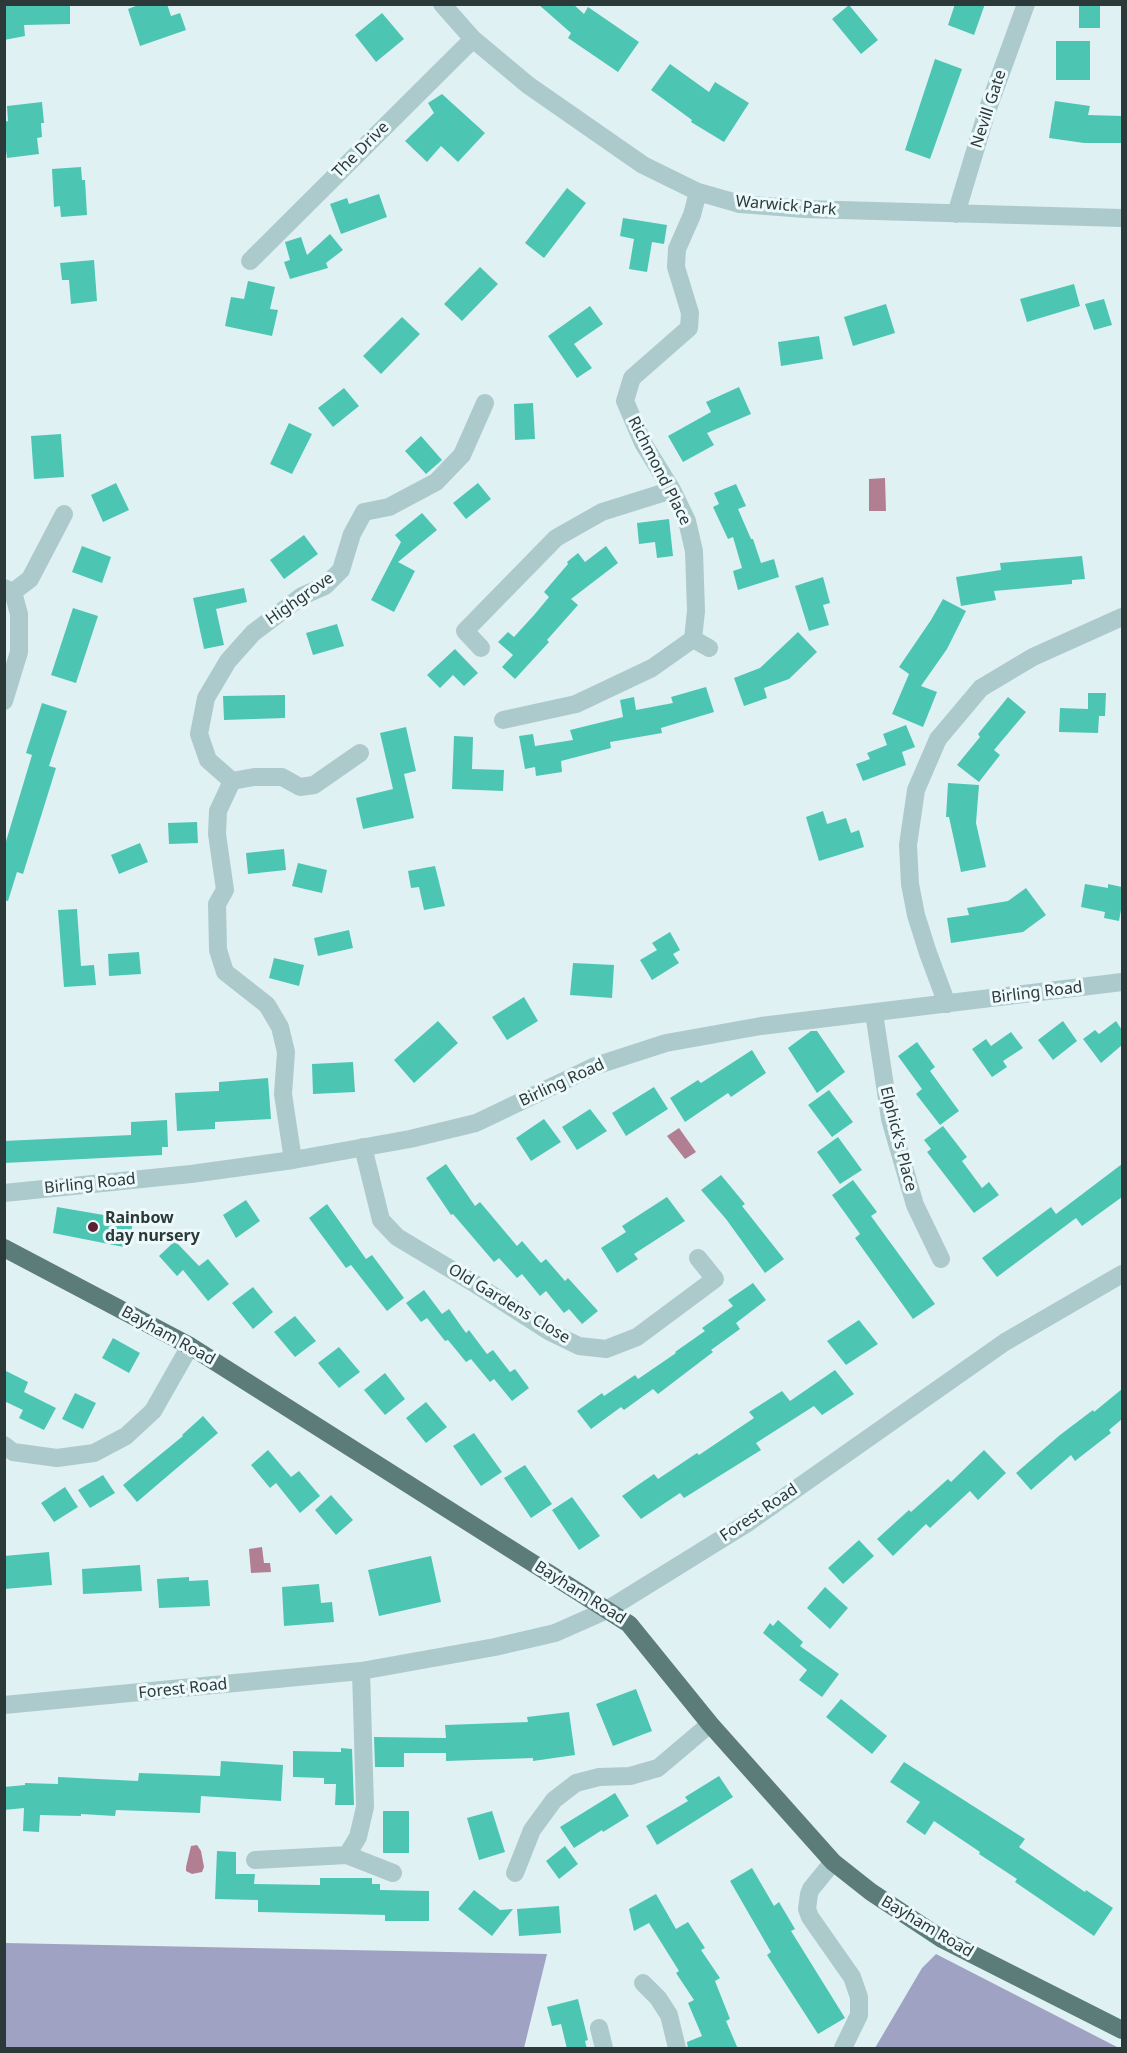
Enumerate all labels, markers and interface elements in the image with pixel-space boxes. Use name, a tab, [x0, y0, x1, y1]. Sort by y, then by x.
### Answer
street label: Nevill Gate	[967, 68, 1011, 150]
street label: The Drive	[329, 118, 393, 182]
street label: Warwick Park	[735, 192, 837, 220]
street label: Richmond Place	[623, 413, 695, 529]
street label: Highgrove	[262, 569, 338, 629]
street label: Birling Road	[990, 978, 1084, 1008]
street label: Birling Road	[516, 1055, 608, 1111]
street label: Elphick's Place	[876, 1085, 920, 1193]
street label: Birling Road	[43, 1170, 137, 1198]
place label: Rainbow day nursery	[105, 1208, 200, 1246]
marker: Rainbow day nursery	[86, 1220, 100, 1234]
street label: Old Gardens Close	[445, 1260, 573, 1348]
street label: Bayham Road	[118, 1302, 218, 1370]
street label: Forest Road	[717, 1480, 801, 1546]
street label: Bayham Road	[531, 1557, 629, 1629]
street label: Forest Road	[138, 1675, 228, 1703]
street label: Bayham Road	[877, 1892, 977, 1962]

